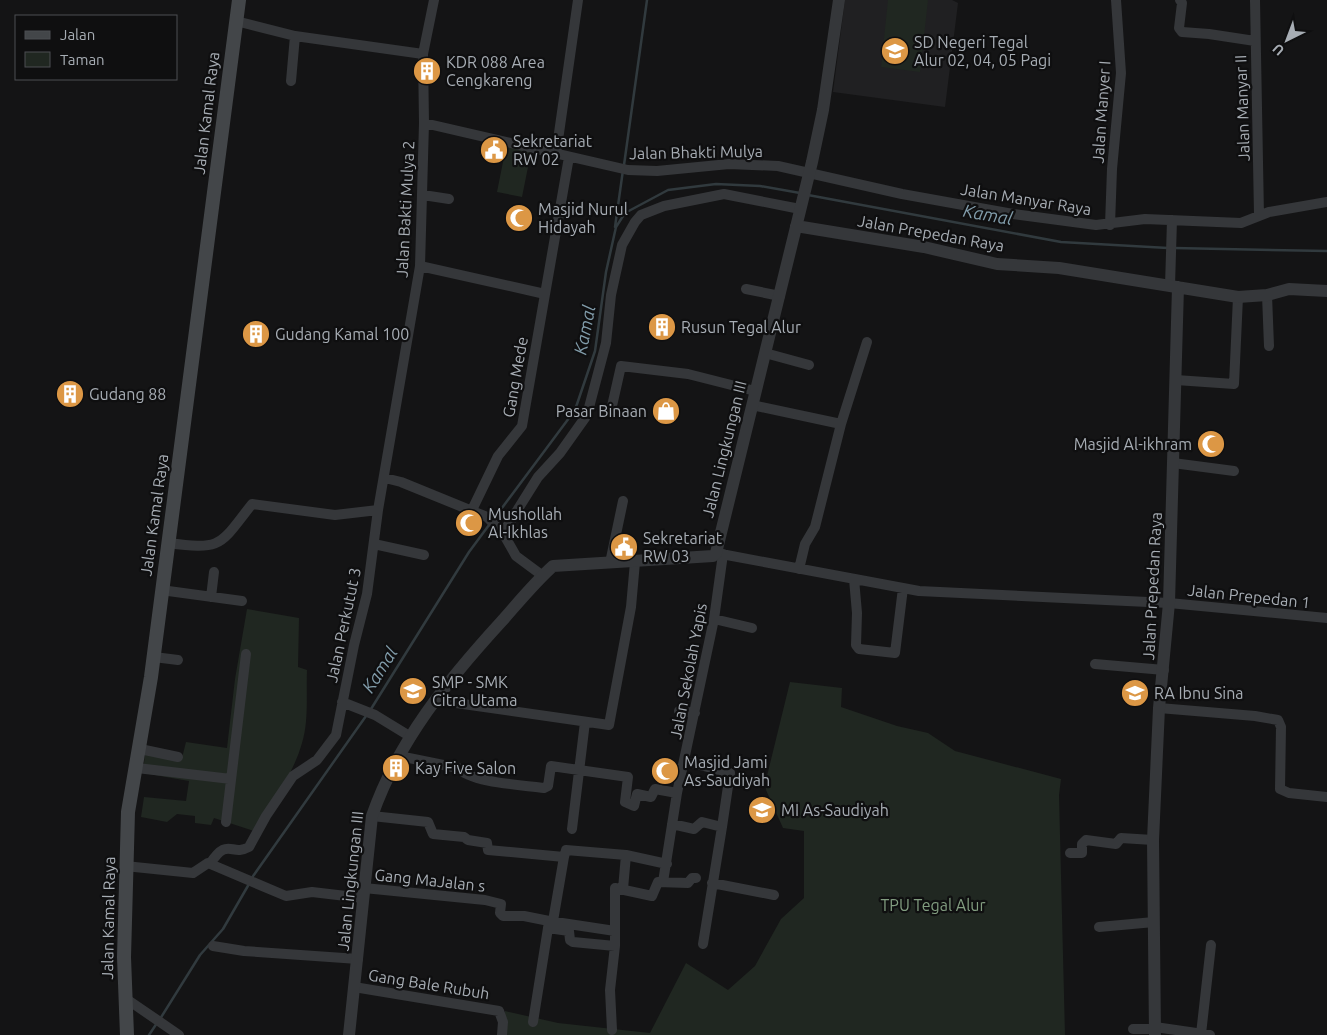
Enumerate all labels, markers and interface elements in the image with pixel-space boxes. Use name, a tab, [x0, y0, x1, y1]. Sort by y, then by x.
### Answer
legend	[15, 15, 178, 80]
north arrow	[1262, 15, 1312, 65]
text: Jalan	[60, 26, 95, 43]
place label: SD Negeri Tegal Alur 02, 04, 05 Pagi	[914, 33, 1051, 69]
school or university icon: SD Negeri Tegal Alur 02, 04, 05 Pagi	[880, 36, 910, 66]
text: U	[1269, 40, 1287, 59]
text: Taman	[60, 51, 105, 68]
street label: Jalan Kamal Raya	[190, 51, 222, 175]
place label: KDR 088 Area Cengkareng	[446, 53, 545, 89]
street label: Jalan Manyar II	[1231, 55, 1253, 161]
building icon: KDR 088 Area Cengkareng	[412, 56, 442, 86]
street label: Jalan Manyer I	[1088, 60, 1114, 164]
place label: Sekretariat RW 02	[513, 132, 593, 168]
public building icon: Sekretariat RW 02	[479, 135, 509, 165]
street label: Jalan Bakti Mulya 2	[392, 140, 418, 278]
street label: Jalan Bhakti Mulya	[629, 142, 763, 162]
street label: Jalan Manyar Raya	[959, 180, 1093, 218]
place label: Masjid Nurul Hidayah	[538, 200, 628, 236]
water label: Kamal	[962, 200, 1015, 228]
mosque icon: Masjid Nurul Hidayah	[504, 203, 534, 233]
street label: Jalan Prepedan Raya	[856, 211, 1006, 255]
water label: Kamal	[569, 303, 599, 356]
building icon: Rusun Tegal Alur	[647, 312, 677, 342]
place label: Rusun Tegal Alur	[681, 318, 801, 336]
building icon: Gudang Kamal 100	[241, 319, 271, 349]
place label: Gudang Kamal 100	[275, 325, 409, 343]
street label: Gang Mede	[499, 335, 531, 419]
building icon: Gudang 88	[55, 379, 85, 409]
street label: Jalan Lingkungan III	[698, 379, 750, 519]
place label: Gudang 88	[89, 385, 166, 403]
shop icon: Pasar Binaan	[651, 396, 681, 426]
place label: Pasar Binaan	[556, 402, 647, 420]
mosque icon: Masjid Al-ikhram	[1196, 429, 1226, 459]
place label: Masjid Al-ikhram	[1074, 435, 1192, 453]
street label: Jalan Kamal Raya	[137, 453, 171, 577]
place label: Mushollah Al-Ikhlas	[488, 505, 562, 541]
mosque icon: Mushollah Al-Ikhlas	[454, 508, 484, 538]
street label: Jalan Prepedan Raya	[1139, 511, 1165, 661]
place label: Sekretariat RW 03	[643, 529, 723, 565]
public building icon: Sekretariat RW 03	[609, 532, 639, 562]
street label: Jalan Perkutut 3	[322, 566, 364, 684]
street label: Jalan Prepedan 1	[1187, 581, 1311, 611]
street label: Jalan Sekolah Yapis	[666, 601, 710, 740]
water label: Kamal	[357, 643, 401, 696]
place label: SMP - SMK Citra Utama	[432, 673, 517, 709]
school or university icon: SMP - SMK Citra Utama	[398, 676, 428, 706]
school or university icon: RA Ibnu Sina	[1120, 678, 1150, 708]
place label: RA Ibnu Sina	[1154, 684, 1244, 702]
building icon: Kay Five Salon	[381, 753, 411, 783]
place label: Masjid Jami As-Saudiyah	[684, 753, 770, 789]
mosque icon: Masjid Jami As-Saudiyah	[650, 756, 680, 786]
place label: Kay Five Salon	[415, 759, 516, 777]
school or university icon: MI As-Saudiyah	[747, 795, 777, 825]
place label: MI As-Saudiyah	[781, 801, 889, 819]
street label: Jalan Lingkungan III	[334, 810, 366, 952]
street label: Jalan Kamal Raya	[98, 856, 118, 980]
street label: Gang MaJalan s	[374, 865, 486, 895]
park label: TPU Tegal Alur	[880, 896, 986, 914]
street label: Gang Bale Rubuh	[367, 966, 491, 1002]

